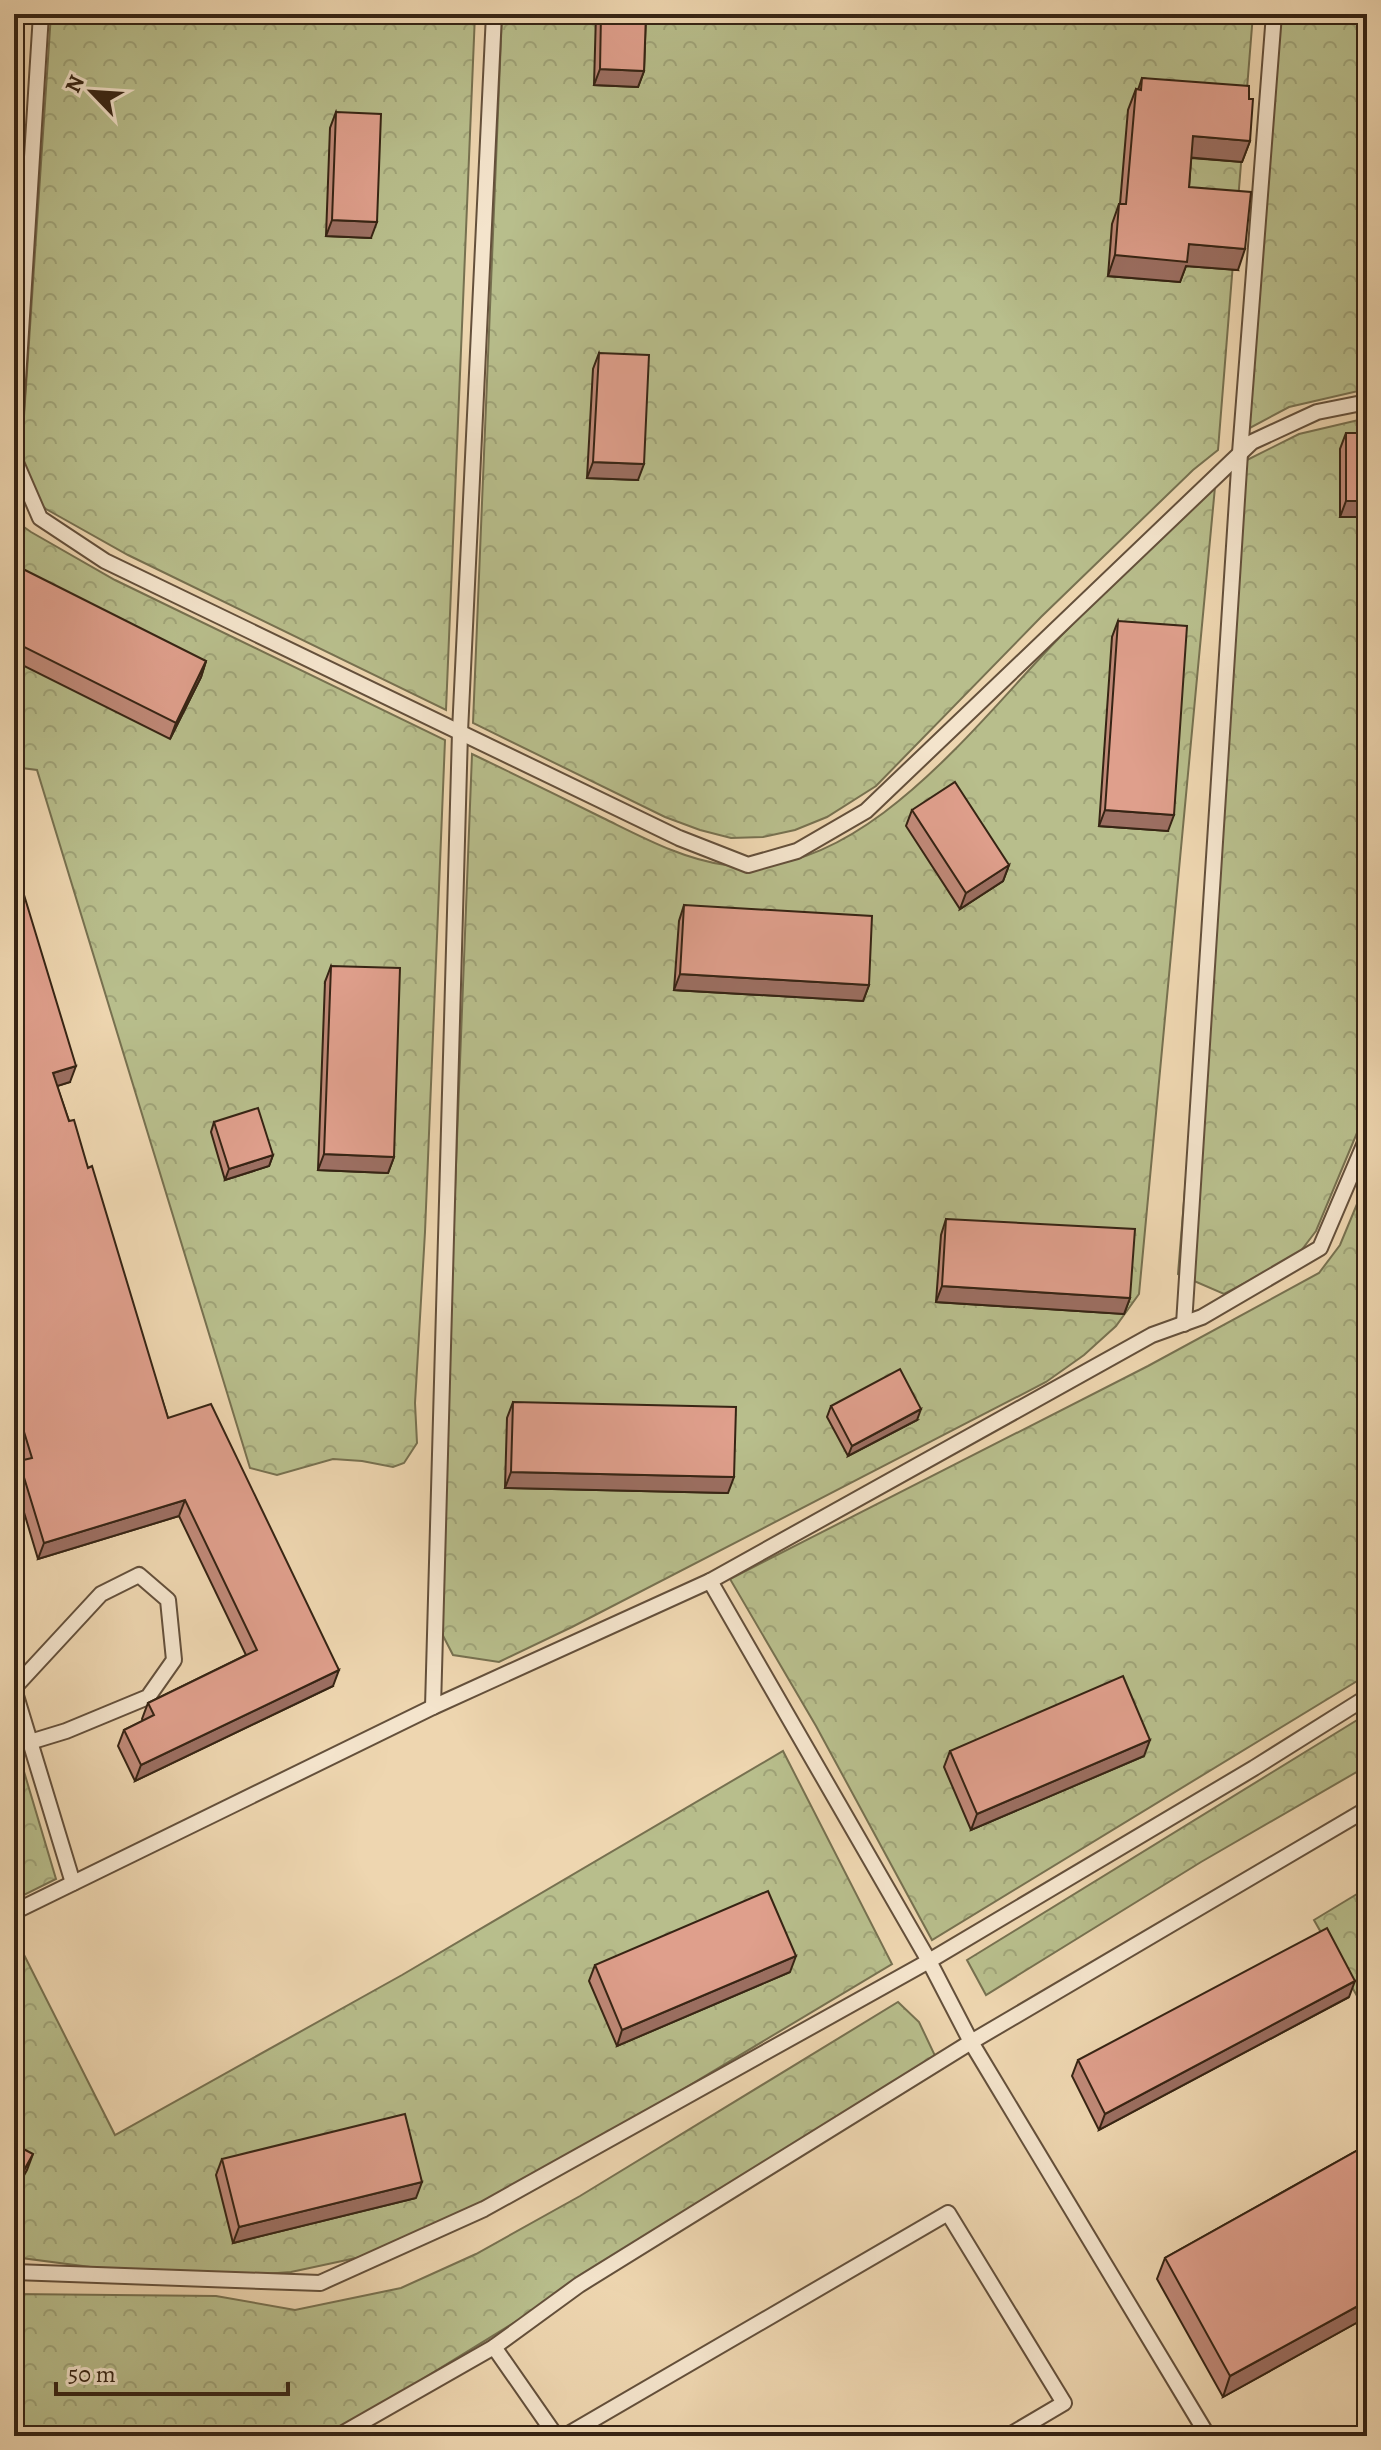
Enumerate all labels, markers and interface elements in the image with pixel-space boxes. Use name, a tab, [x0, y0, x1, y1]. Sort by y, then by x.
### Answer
north arrow	[52, 52, 132, 132]
text: N	[58, 70, 92, 98]
scale bar	[56, 2346, 288, 2396]
text: 50 m	[68, 2358, 116, 2390]

